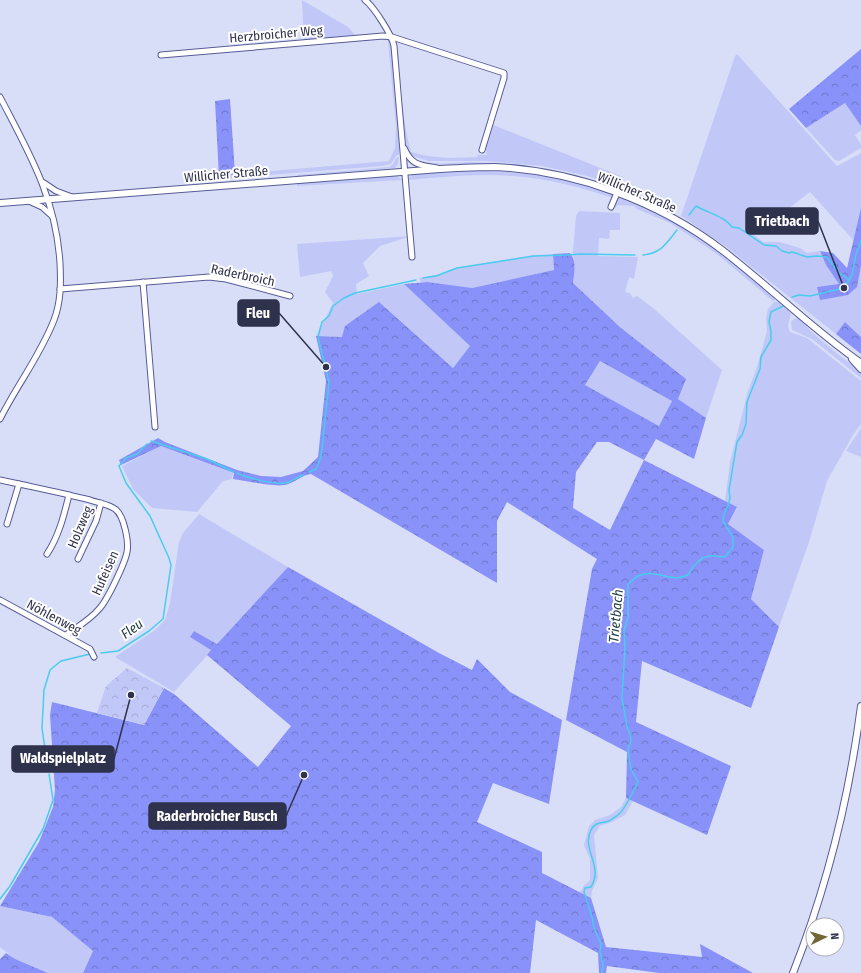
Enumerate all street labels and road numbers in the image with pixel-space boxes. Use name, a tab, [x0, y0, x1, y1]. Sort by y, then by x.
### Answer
street label: Herzbroicher Weg	[229, 22, 324, 46]
street label: Willicher Straße	[183, 163, 269, 185]
street label: Willicher Straße	[595, 169, 679, 215]
street label: Raderbroich	[210, 261, 276, 289]
street label: Holzweg	[64, 503, 96, 550]
street label: Hufeisen	[89, 548, 121, 598]
street label: Nöhlenweg	[24, 596, 84, 638]

